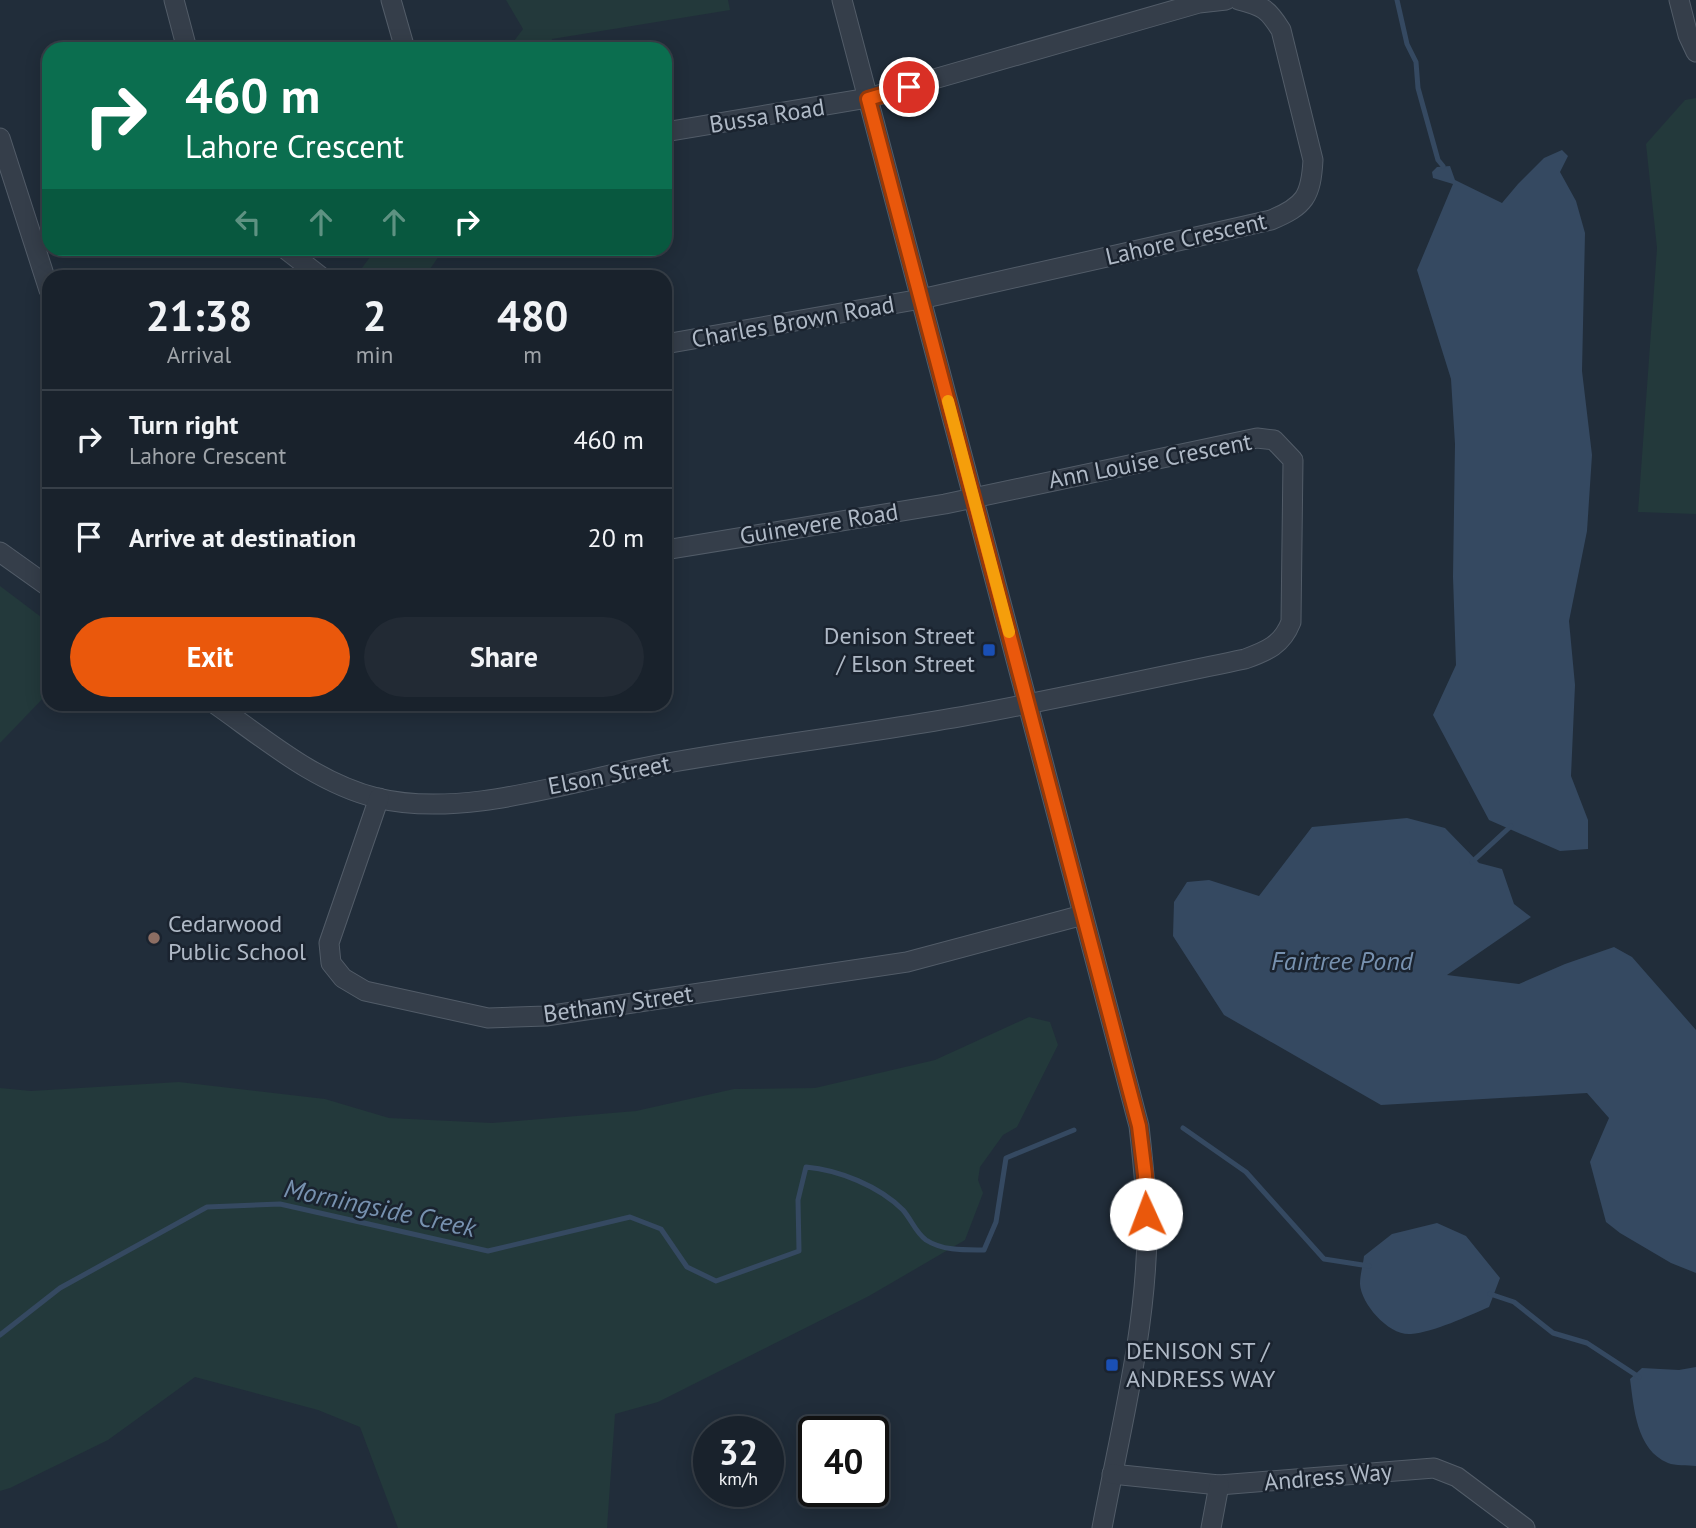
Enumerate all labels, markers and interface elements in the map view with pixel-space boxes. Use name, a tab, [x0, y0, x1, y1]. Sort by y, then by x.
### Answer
pin	[879, 57, 939, 117]
text: 460 m	[185, 63, 320, 127]
icon: arrive	[890, 68, 928, 106]
icon: right	[70, 70, 161, 161]
street label: Bussa Road	[707, 91, 827, 140]
text: Lahore Crescent	[185, 125, 404, 167]
icon: left	[229, 203, 267, 241]
icon: ahead	[302, 203, 340, 241]
icon: ahead	[375, 203, 413, 241]
icon: right	[448, 203, 486, 241]
street label: Lahore Crescent	[1102, 205, 1269, 272]
text: 21:38	[146, 288, 252, 343]
text: 2	[363, 288, 386, 343]
text: 480	[497, 288, 568, 343]
street label: Charles Brown Road	[689, 288, 897, 355]
text: Arrival	[167, 340, 231, 369]
text: min	[356, 340, 393, 369]
text: m	[523, 340, 542, 369]
text: Turn right	[129, 408, 238, 441]
icon: right	[70, 420, 108, 458]
text: 460 m	[573, 423, 644, 456]
street label: Ann Louise Crescent	[1046, 426, 1254, 495]
text: Lahore Crescent	[129, 441, 286, 470]
street label: Guinevere Road	[738, 496, 900, 551]
icon: arrive	[70, 518, 108, 556]
text: Arrive at destination	[129, 521, 356, 554]
text: 20 m	[588, 521, 644, 554]
button: Exit	[70, 617, 350, 697]
button: Share	[364, 617, 644, 697]
place label: Denison Street / Elson Street	[824, 620, 975, 679]
marker: Denison Street / Elson Street	[981, 642, 997, 658]
street label: Elson Street	[545, 747, 673, 802]
place label: Cedarwood Public School	[168, 908, 306, 967]
marker: Cedarwood Public School	[146, 930, 162, 946]
water label: Fairtree Pond	[1271, 944, 1414, 977]
street label: Bethany Street	[541, 978, 695, 1029]
water label: Morningside Creek	[281, 1171, 480, 1244]
position arrow	[1109, 1177, 1183, 1251]
place label: DENISON ST / ANDRESS WAY	[1126, 1335, 1276, 1394]
marker: DENISON ST / ANDRESS WAY	[1104, 1357, 1120, 1373]
speed limit sign: 40	[798, 1416, 889, 1507]
text: 32	[719, 1429, 758, 1475]
street label: Andress Way	[1263, 1455, 1393, 1498]
text: km/h	[719, 1467, 758, 1490]

